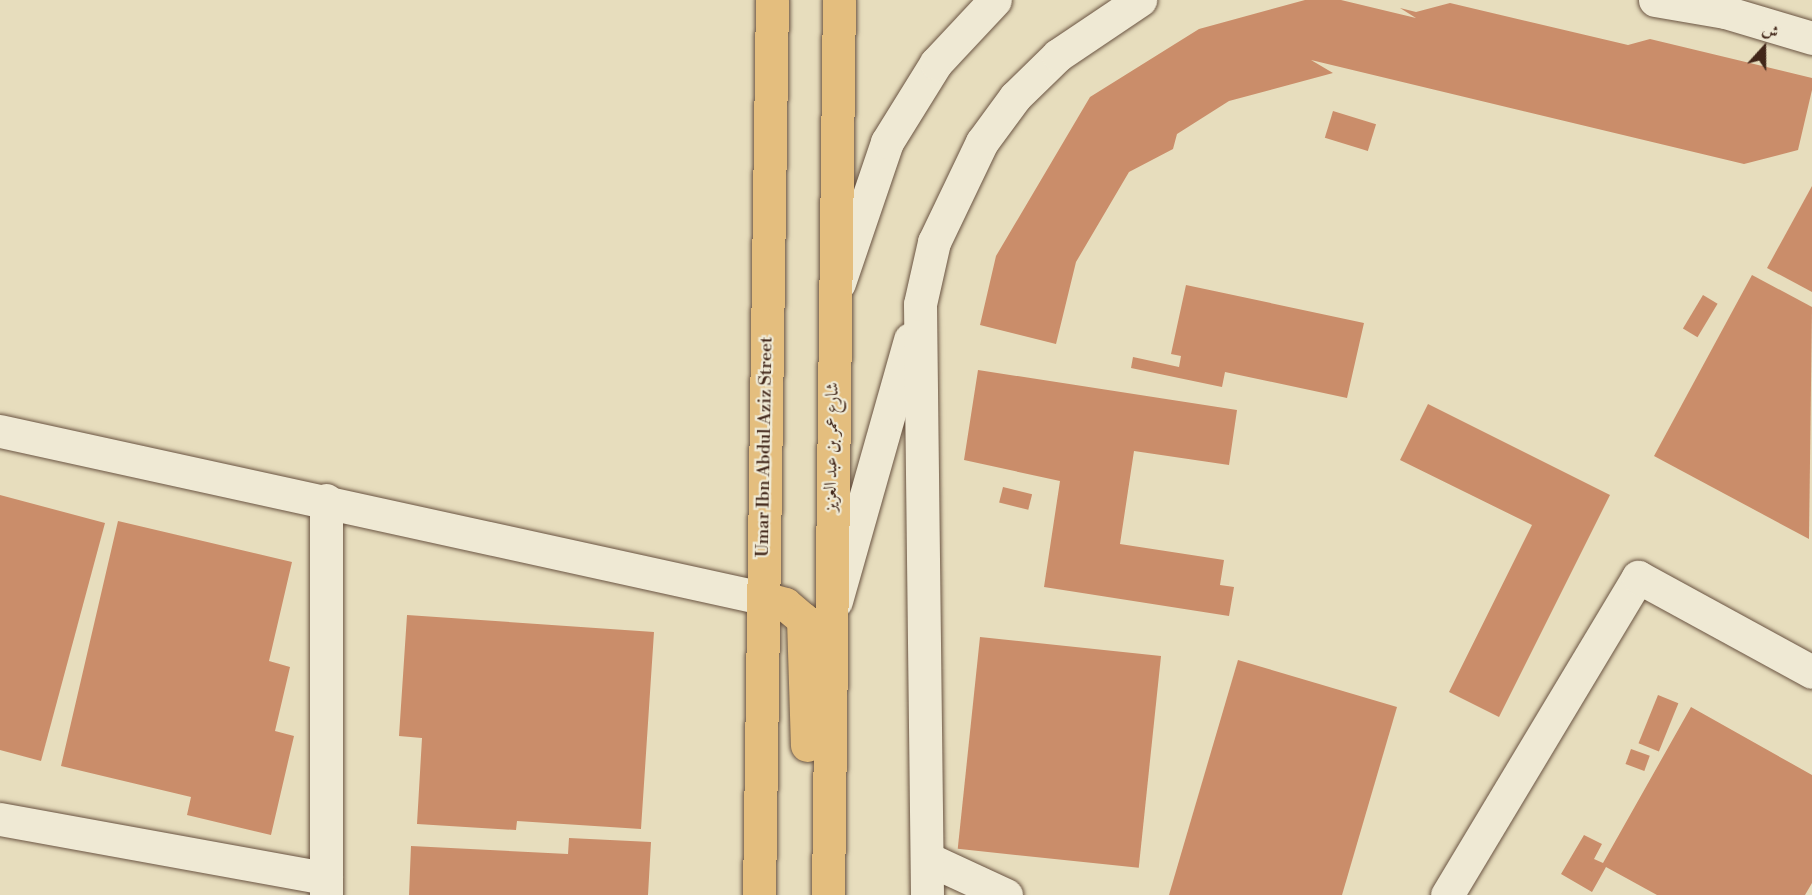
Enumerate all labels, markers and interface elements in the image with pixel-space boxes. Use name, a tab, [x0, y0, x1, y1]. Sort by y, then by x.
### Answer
north arrow	[1734, 18, 1794, 78]
text: ش	[1759, 19, 1781, 43]
street label: Umar Ibn Abdul Aziz Street	[752, 336, 778, 558]
street label: شارع عمر بن عبد العزيز	[820, 382, 844, 512]

